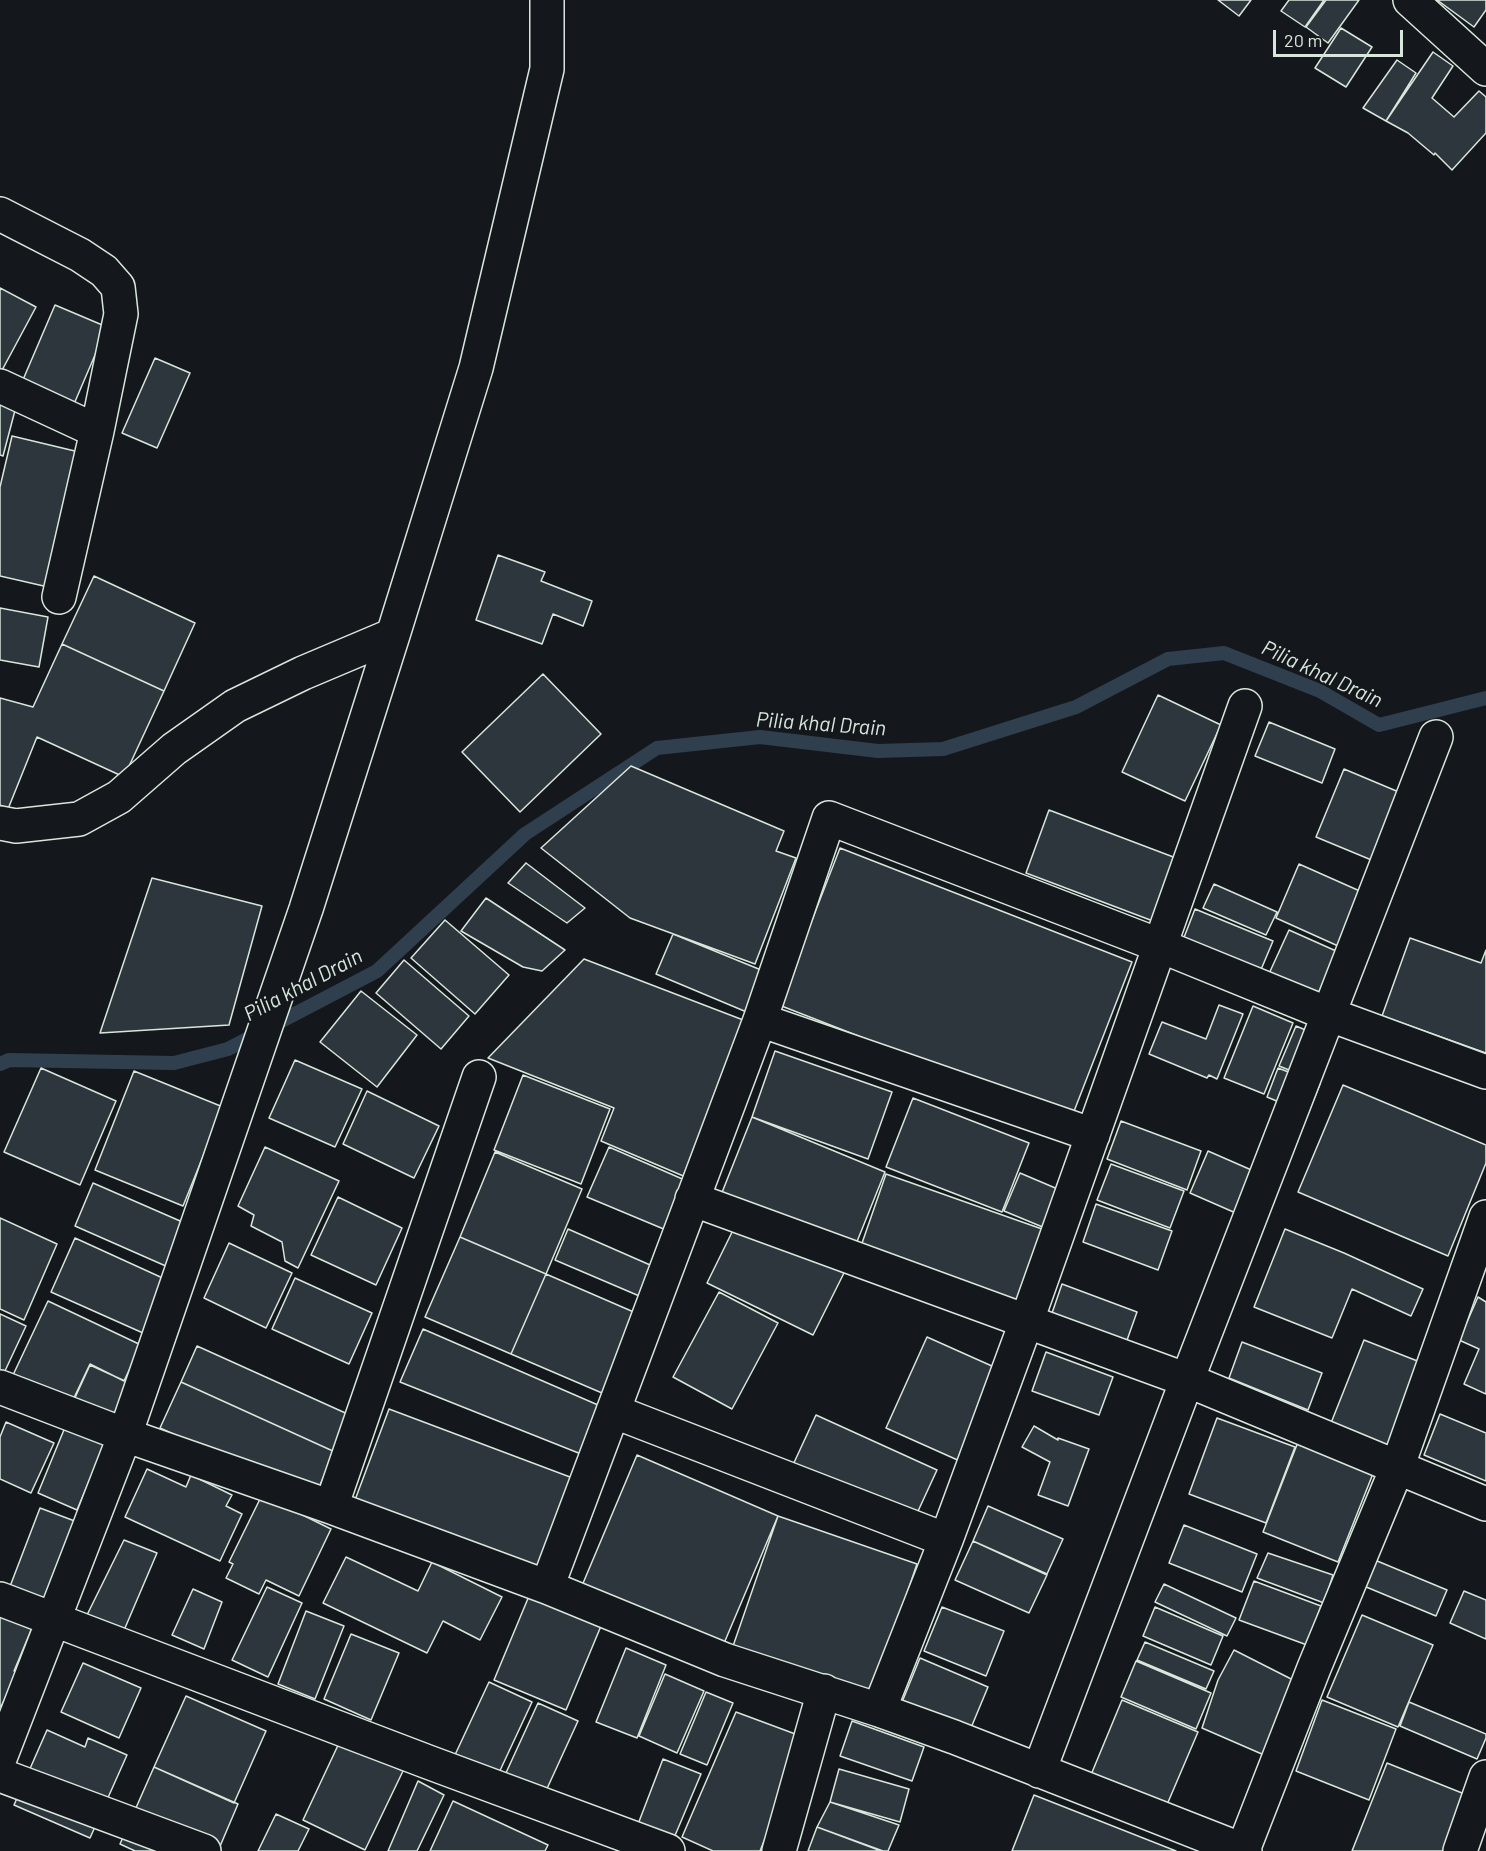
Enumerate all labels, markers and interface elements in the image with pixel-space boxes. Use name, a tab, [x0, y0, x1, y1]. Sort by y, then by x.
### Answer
scale bar	[1276, 18, 1406, 56]
text: 20 m	[1284, 29, 1322, 51]
water label: Pilia khal Drain	[1258, 635, 1386, 713]
water label: Pilia khal Drain	[755, 707, 887, 741]
water label: Pilia khal Drain	[240, 943, 366, 1027]

